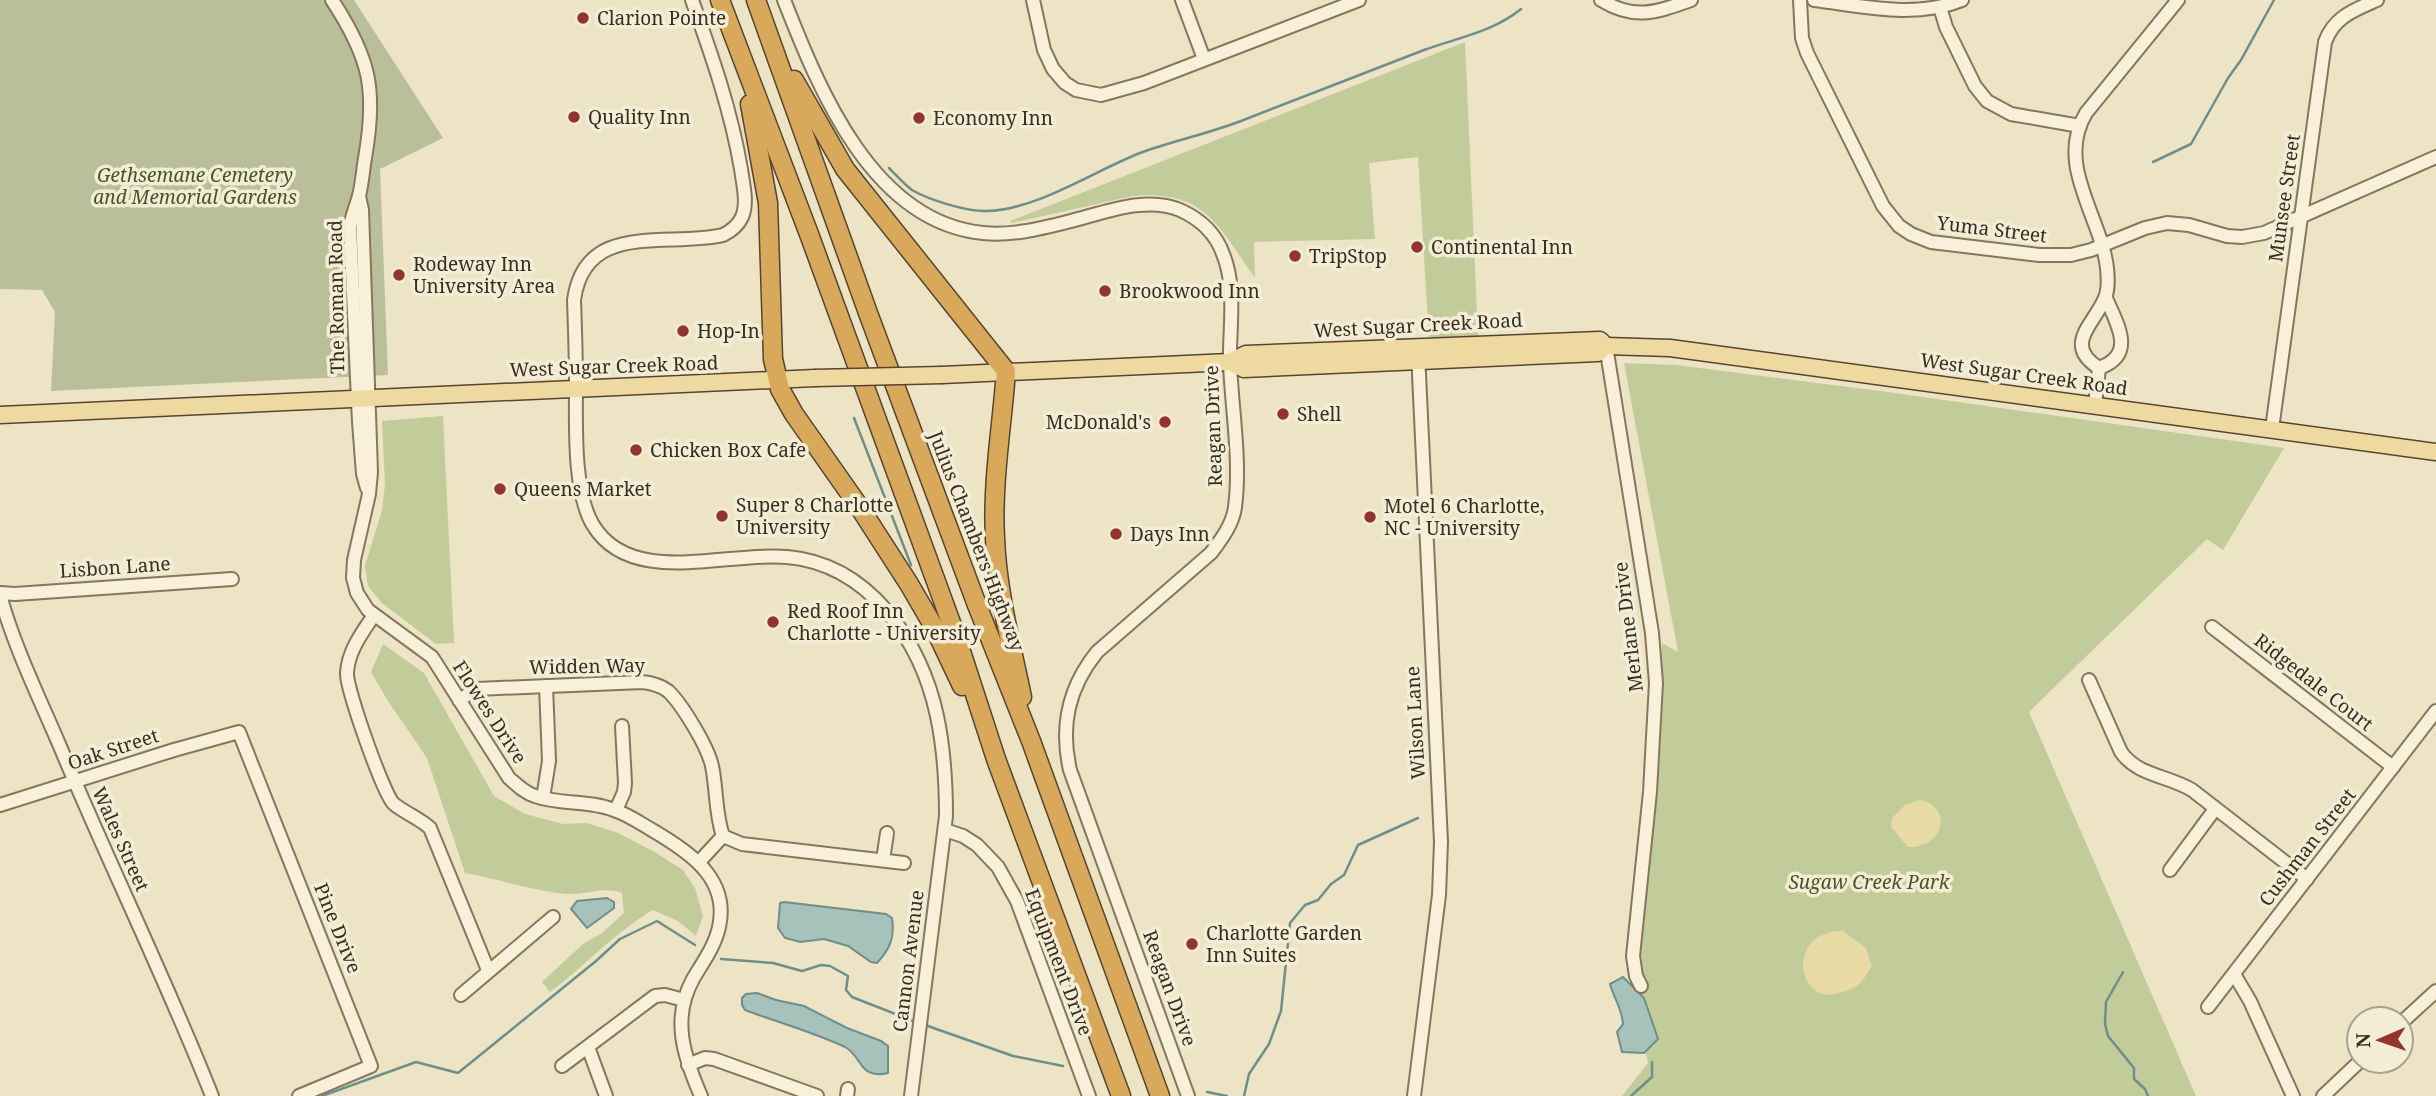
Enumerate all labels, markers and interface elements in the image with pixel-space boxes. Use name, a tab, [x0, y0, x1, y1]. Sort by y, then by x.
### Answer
place label: Clarion Pointe	[597, 5, 726, 31]
marker: Clarion Pointe	[575, 10, 591, 26]
place label: Quality Inn	[588, 104, 691, 130]
place label: Economy Inn	[933, 105, 1053, 131]
marker: Quality Inn	[566, 109, 582, 125]
marker: Economy Inn	[911, 110, 927, 126]
street label: Munsee Street	[2262, 132, 2306, 264]
park label: Gethsemane Cemetery and Memorial Gardens	[93, 162, 297, 210]
street label: Yuma Street	[1935, 209, 2049, 249]
street label: The Roman Road	[322, 220, 350, 374]
place label: Continental Inn	[1431, 234, 1573, 260]
marker: Continental Inn	[1409, 239, 1425, 255]
place label: TripStop	[1309, 243, 1387, 269]
marker: TripStop	[1287, 248, 1303, 264]
place label: Rodeway Inn University Area	[413, 251, 555, 299]
marker: Rodeway Inn University Area	[391, 267, 407, 283]
place label: Brookwood Inn	[1119, 278, 1260, 304]
marker: Brookwood Inn	[1097, 283, 1113, 299]
street label: West Sugar Creek Road	[1313, 307, 1523, 343]
place label: Hop-In	[697, 318, 760, 344]
marker: Hop-In	[675, 323, 691, 339]
street label: West Sugar Creek Road	[1919, 347, 2130, 401]
street label: West Sugar Creek Road	[509, 349, 719, 383]
street label: Reagan Drive	[1198, 365, 1228, 487]
place label: Shell	[1297, 401, 1341, 427]
marker: Shell	[1275, 406, 1291, 422]
place label: McDonald's	[1046, 409, 1151, 435]
marker: McDonald's	[1157, 414, 1173, 430]
street label: Julius Chambers Highway	[923, 426, 1031, 655]
place label: Chicken Box Cafe	[650, 437, 806, 463]
marker: Chicken Box Cafe	[628, 442, 644, 458]
place label: Queens Market	[514, 476, 652, 502]
marker: Queens Market	[492, 481, 508, 497]
place label: Super 8 Charlotte University	[736, 492, 893, 540]
place label: Motel 6 Charlotte, NC - University	[1384, 493, 1545, 541]
marker: Super 8 Charlotte University	[714, 508, 730, 524]
marker: Motel 6 Charlotte, NC - University	[1362, 509, 1378, 525]
place label: Days Inn	[1130, 521, 1210, 547]
marker: Days Inn	[1108, 526, 1124, 542]
street label: Lisbon Lane	[59, 550, 171, 584]
street label: Merlane Drive	[1607, 560, 1649, 694]
place label: Red Roof Inn Charlotte - University	[787, 598, 981, 646]
marker: Red Roof Inn Charlotte - University	[765, 614, 781, 630]
street label: Ridgedale Court	[2249, 627, 2379, 737]
street label: Widden Way	[529, 652, 646, 680]
street label: Flowes Drive	[447, 655, 533, 769]
street label: Wilson Lane	[1399, 666, 1431, 780]
street label: Oak Street	[64, 722, 162, 776]
street label: Cushman Street	[2253, 782, 2362, 911]
street label: Wales Street	[86, 783, 156, 896]
park label: Sugaw Creek Park	[1788, 869, 1951, 895]
street label: Pine Drive	[308, 879, 368, 977]
street label: Equipment Drive	[1019, 885, 1099, 1039]
street label: Cannon Avenue	[886, 888, 930, 1034]
place label: Charlotte Garden Inn Suites	[1206, 920, 1362, 968]
street label: Reagan Drive	[1137, 926, 1203, 1050]
marker: Charlotte Garden Inn Suites	[1184, 936, 1200, 952]
north arrow	[2345, 1005, 2415, 1075]
text: N	[2350, 1033, 2376, 1049]

